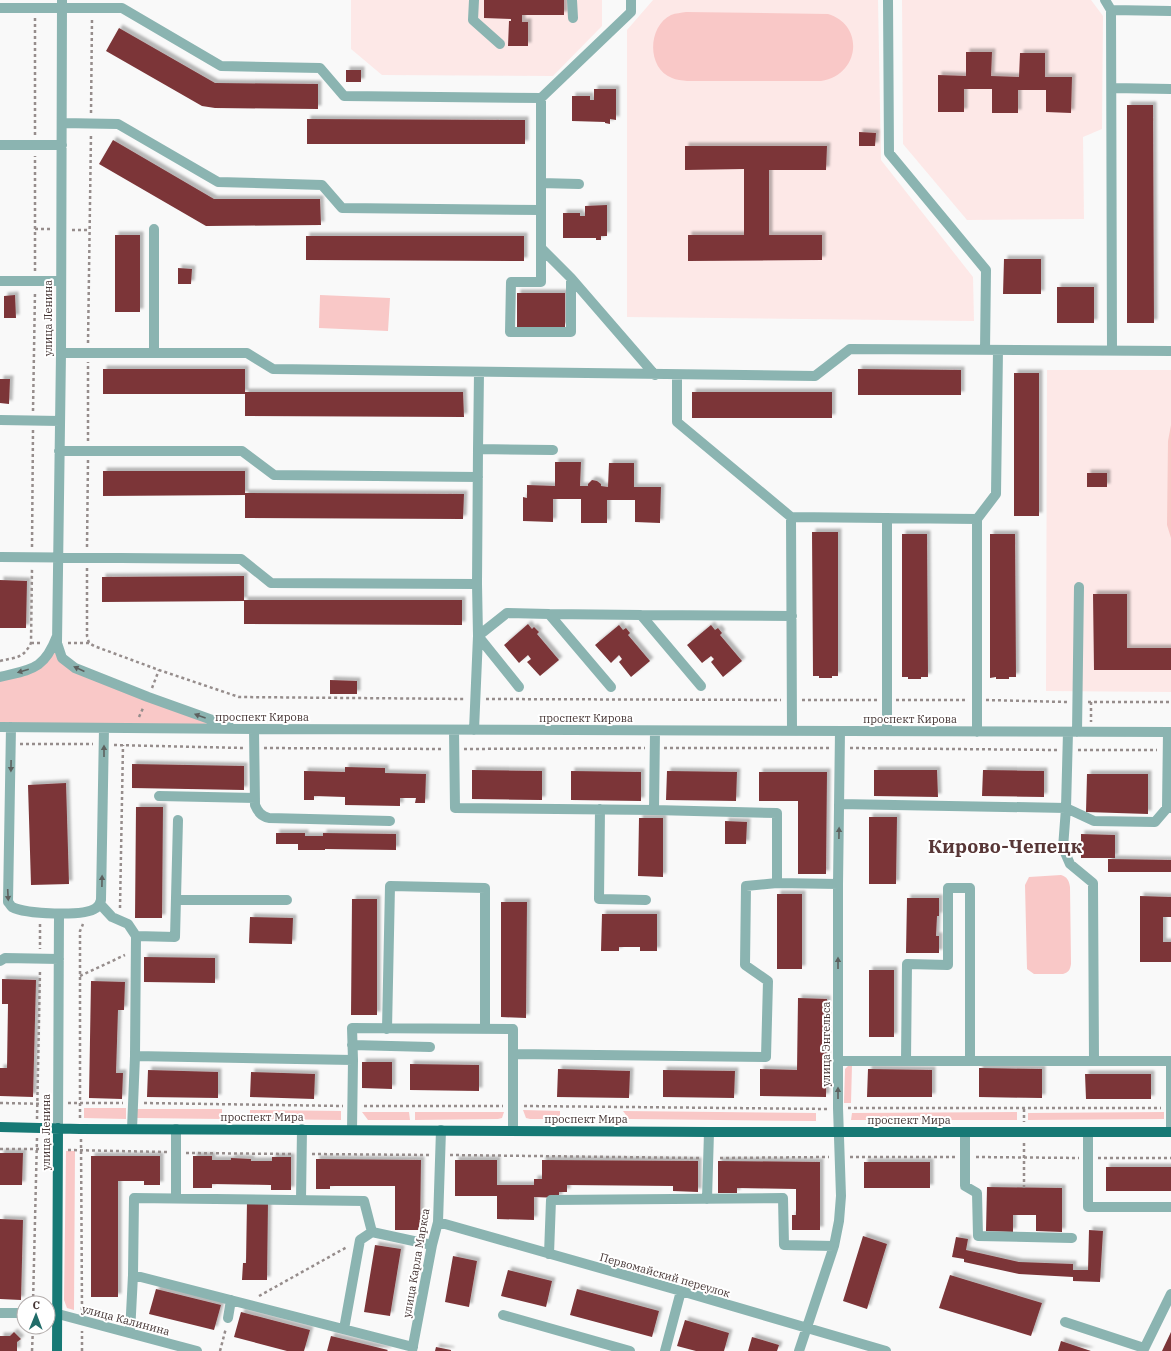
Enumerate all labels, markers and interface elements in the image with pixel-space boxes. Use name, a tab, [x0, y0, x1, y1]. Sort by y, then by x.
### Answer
street label: улица Ленина	[41, 280, 55, 356]
one-way arrow	[73, 666, 84, 672]
one-way arrow	[16, 668, 28, 674]
street label: проспект Кирова	[215, 710, 309, 724]
street label: проспект Кирова	[539, 711, 633, 725]
street label: проспект Кирова	[863, 712, 957, 726]
one-way arrow	[193, 713, 205, 719]
one-way arrow	[101, 744, 107, 757]
one-way arrow	[8, 760, 14, 773]
one-way arrow	[836, 826, 842, 839]
district label: Кирово-Чепецк	[928, 834, 1082, 858]
one-way arrow	[99, 874, 105, 887]
one-way arrow	[5, 889, 12, 901]
one-way arrow	[835, 956, 841, 969]
street label: улица Энгельса	[819, 1001, 833, 1087]
one-way arrow	[835, 1086, 841, 1099]
street label: улица Ленина	[39, 1094, 53, 1170]
street label: проспект Мира	[220, 1110, 304, 1124]
street label: проспект Мира	[544, 1112, 628, 1126]
street label: проспект Мира	[867, 1113, 951, 1127]
street label: улица Карла Маркса	[399, 1207, 433, 1319]
street label: Первомайский переулок	[598, 1250, 732, 1300]
north arrow	[16, 1295, 56, 1335]
text: С	[32, 1298, 40, 1312]
street label: улица Калинина	[81, 1302, 171, 1338]

